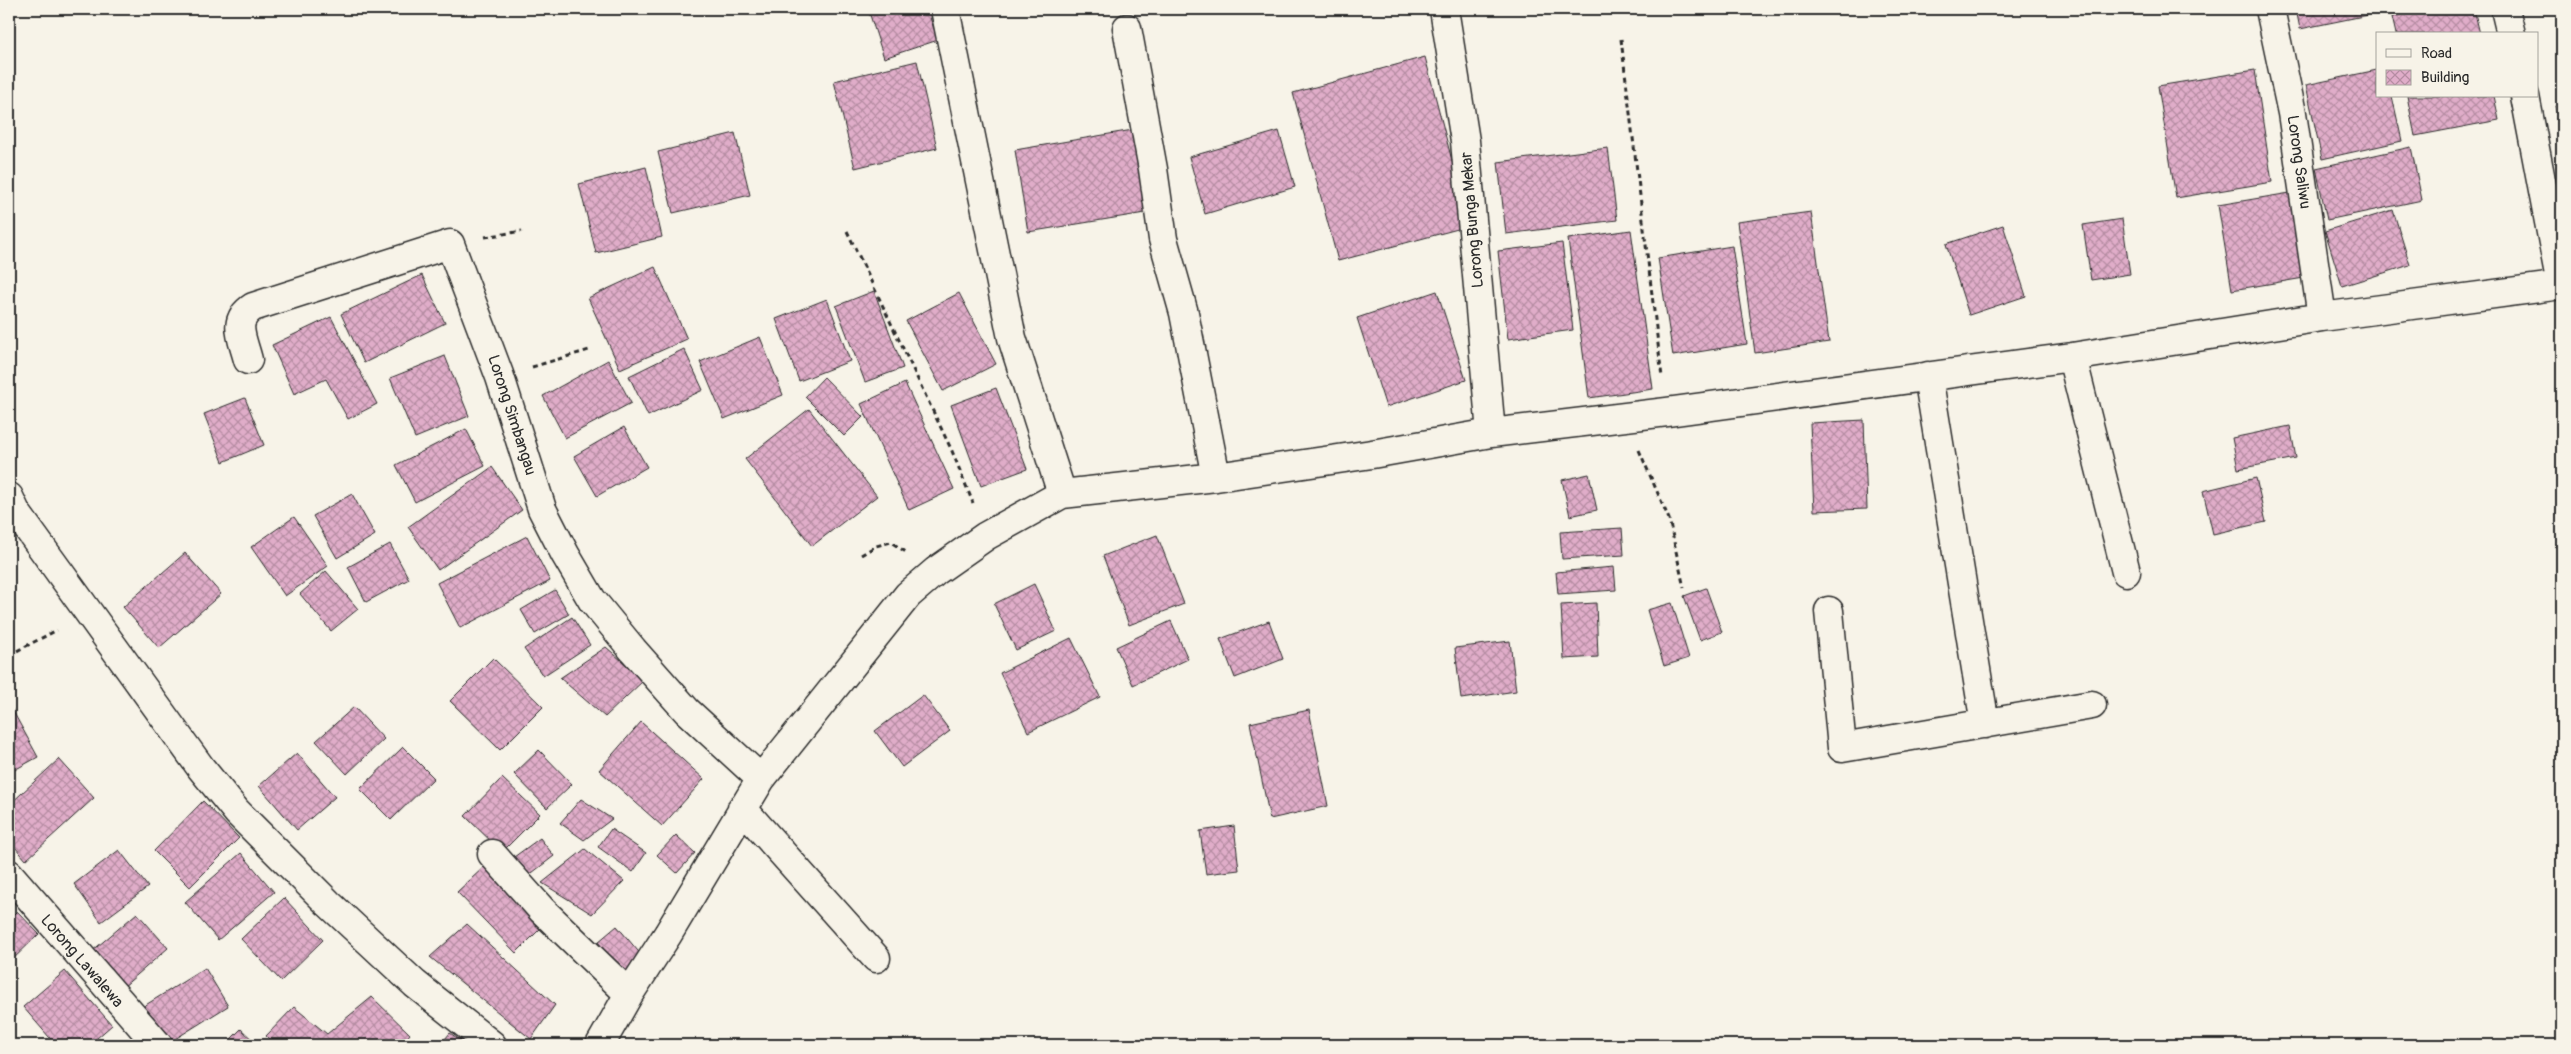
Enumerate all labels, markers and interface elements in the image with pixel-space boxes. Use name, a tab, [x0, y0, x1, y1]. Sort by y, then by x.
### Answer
legend	[2376, 32, 2538, 98]
text: Road	[2421, 44, 2452, 63]
text: Building	[2421, 68, 2469, 87]
street label: Lorong Saliwu	[2283, 114, 2315, 210]
street label: Lorong Bunga Mekar	[1456, 151, 1488, 289]
street label: Lorong Simbangau	[483, 352, 541, 478]
street label: Lorong Lawalewa	[36, 910, 128, 1012]

